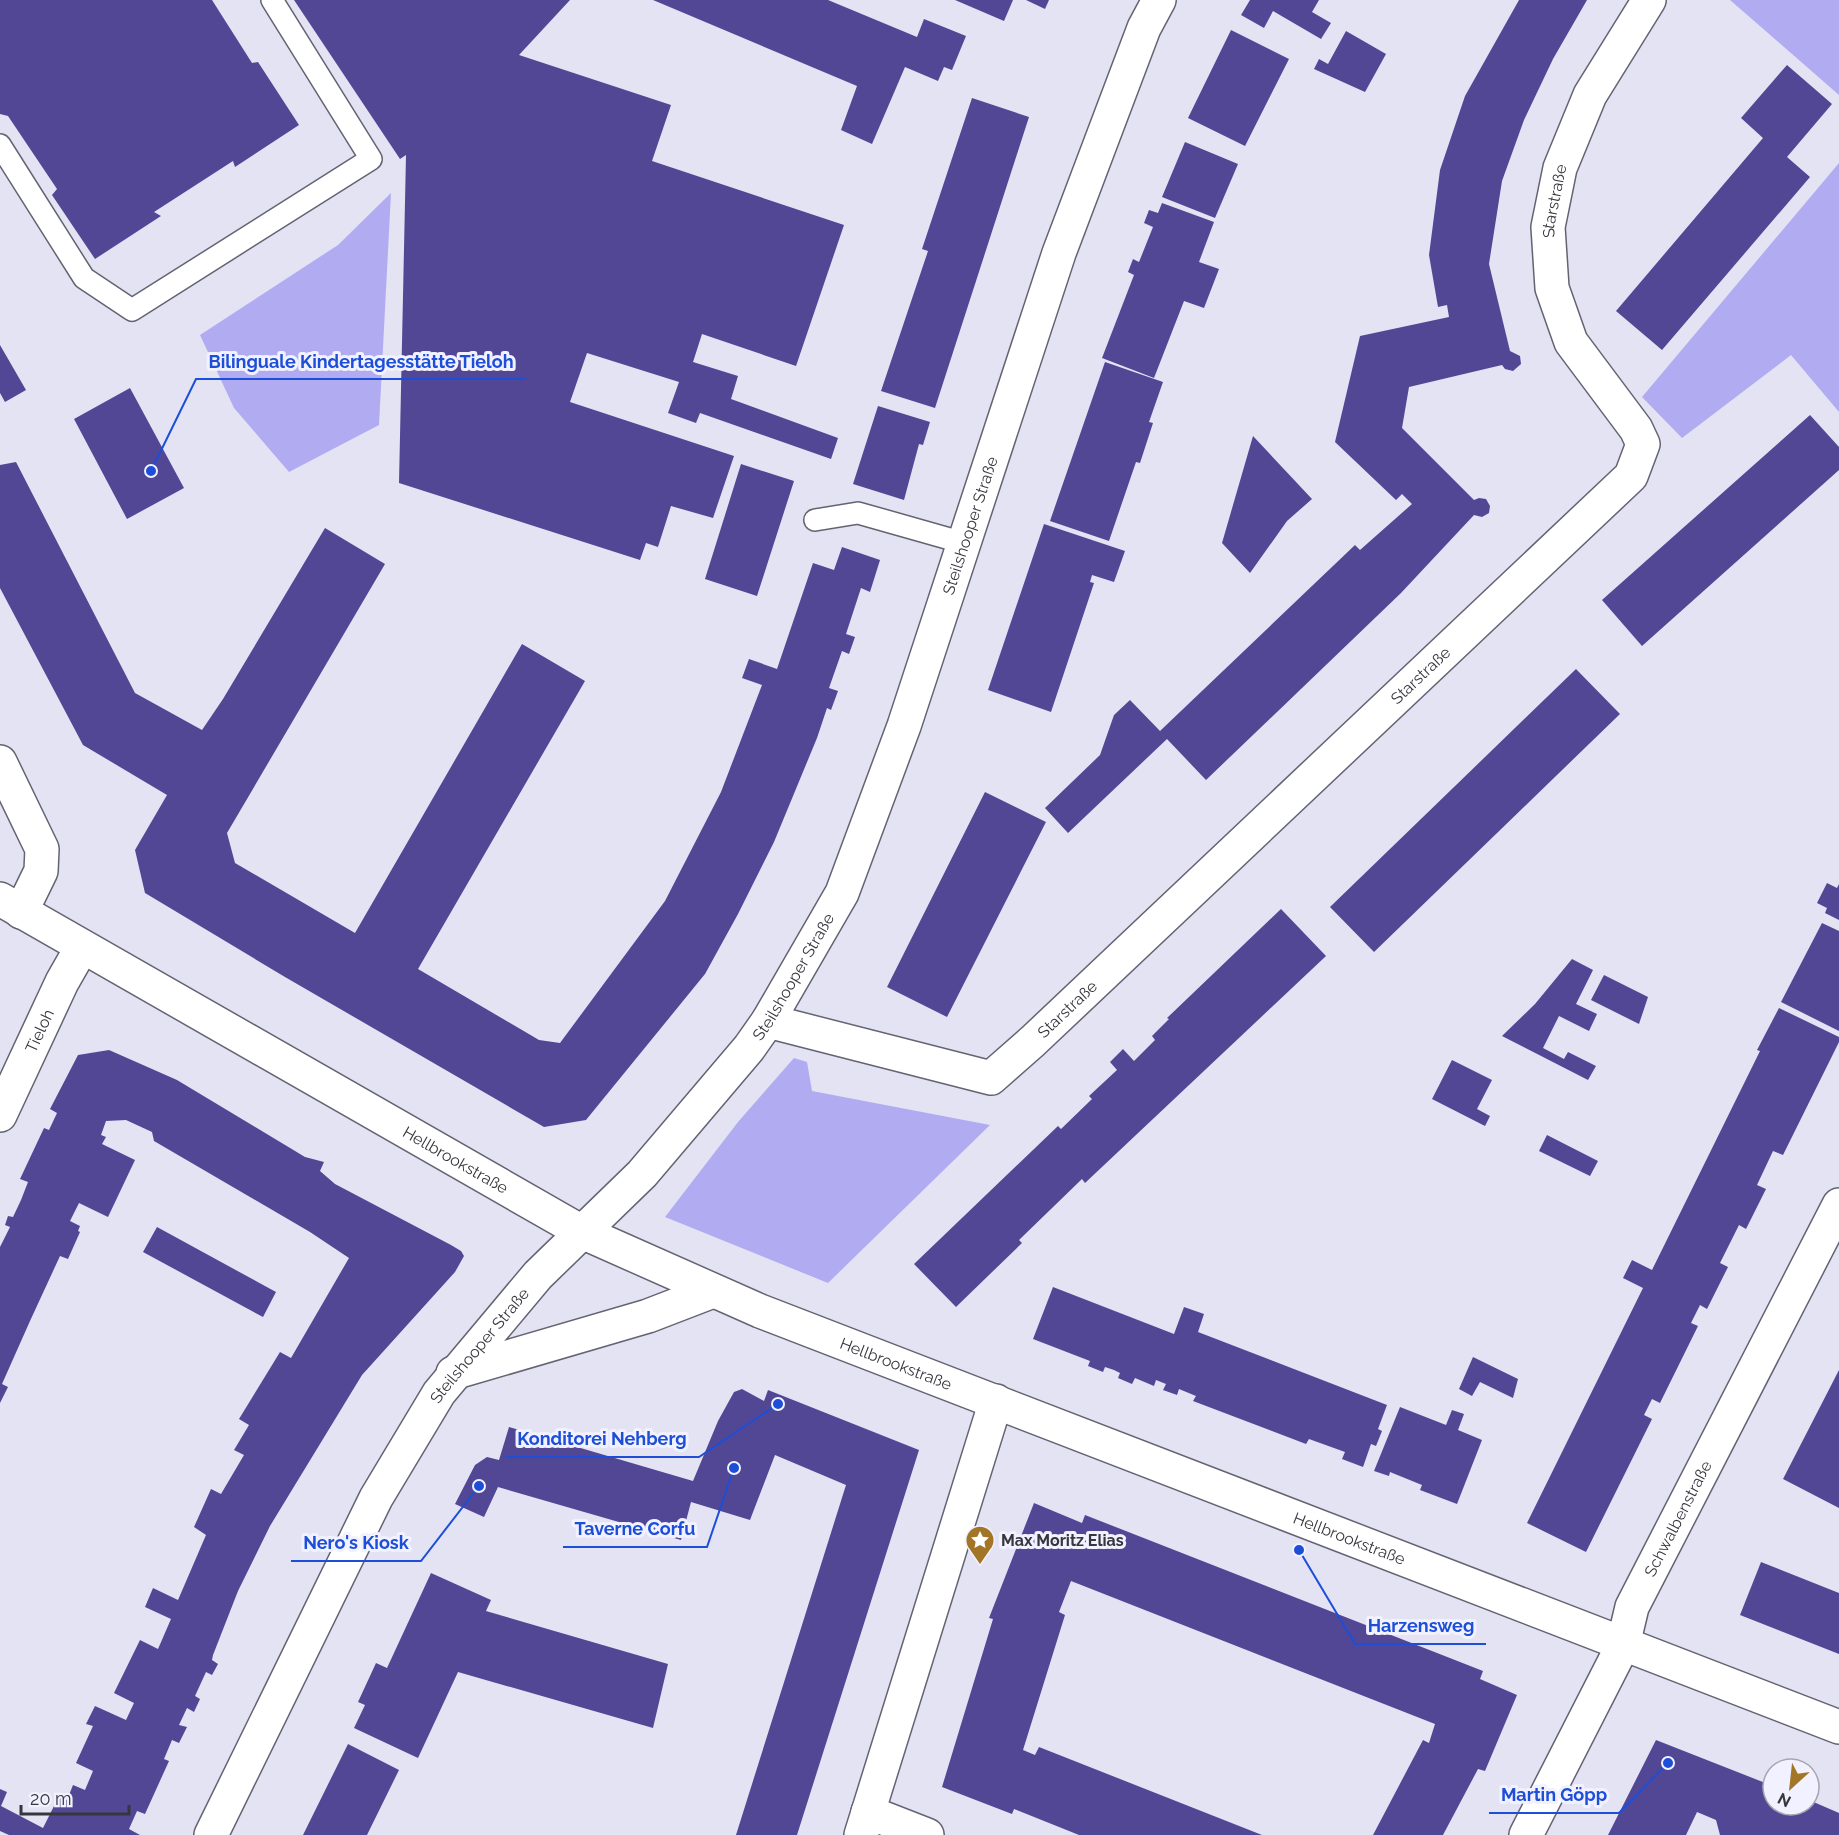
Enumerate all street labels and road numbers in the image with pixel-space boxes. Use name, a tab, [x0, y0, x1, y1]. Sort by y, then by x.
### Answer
street label: Starstraße	[1538, 162, 1570, 239]
street label: Steilshooper Straße	[938, 454, 1001, 597]
street label: Starstraße	[1387, 642, 1454, 708]
street label: Steilshooper Straße	[748, 910, 838, 1044]
street label: Starstraße	[1033, 976, 1101, 1041]
street label: Tieloh	[21, 1006, 58, 1056]
street label: Hellbrookstraße	[400, 1122, 512, 1197]
street label: Steilshooper Straße	[426, 1284, 533, 1406]
street label: Hellbrookstraße	[837, 1333, 955, 1394]
street label: Schwalbenstraße	[1640, 1457, 1715, 1580]
street label: Hellbrookstraße	[1291, 1508, 1408, 1568]

